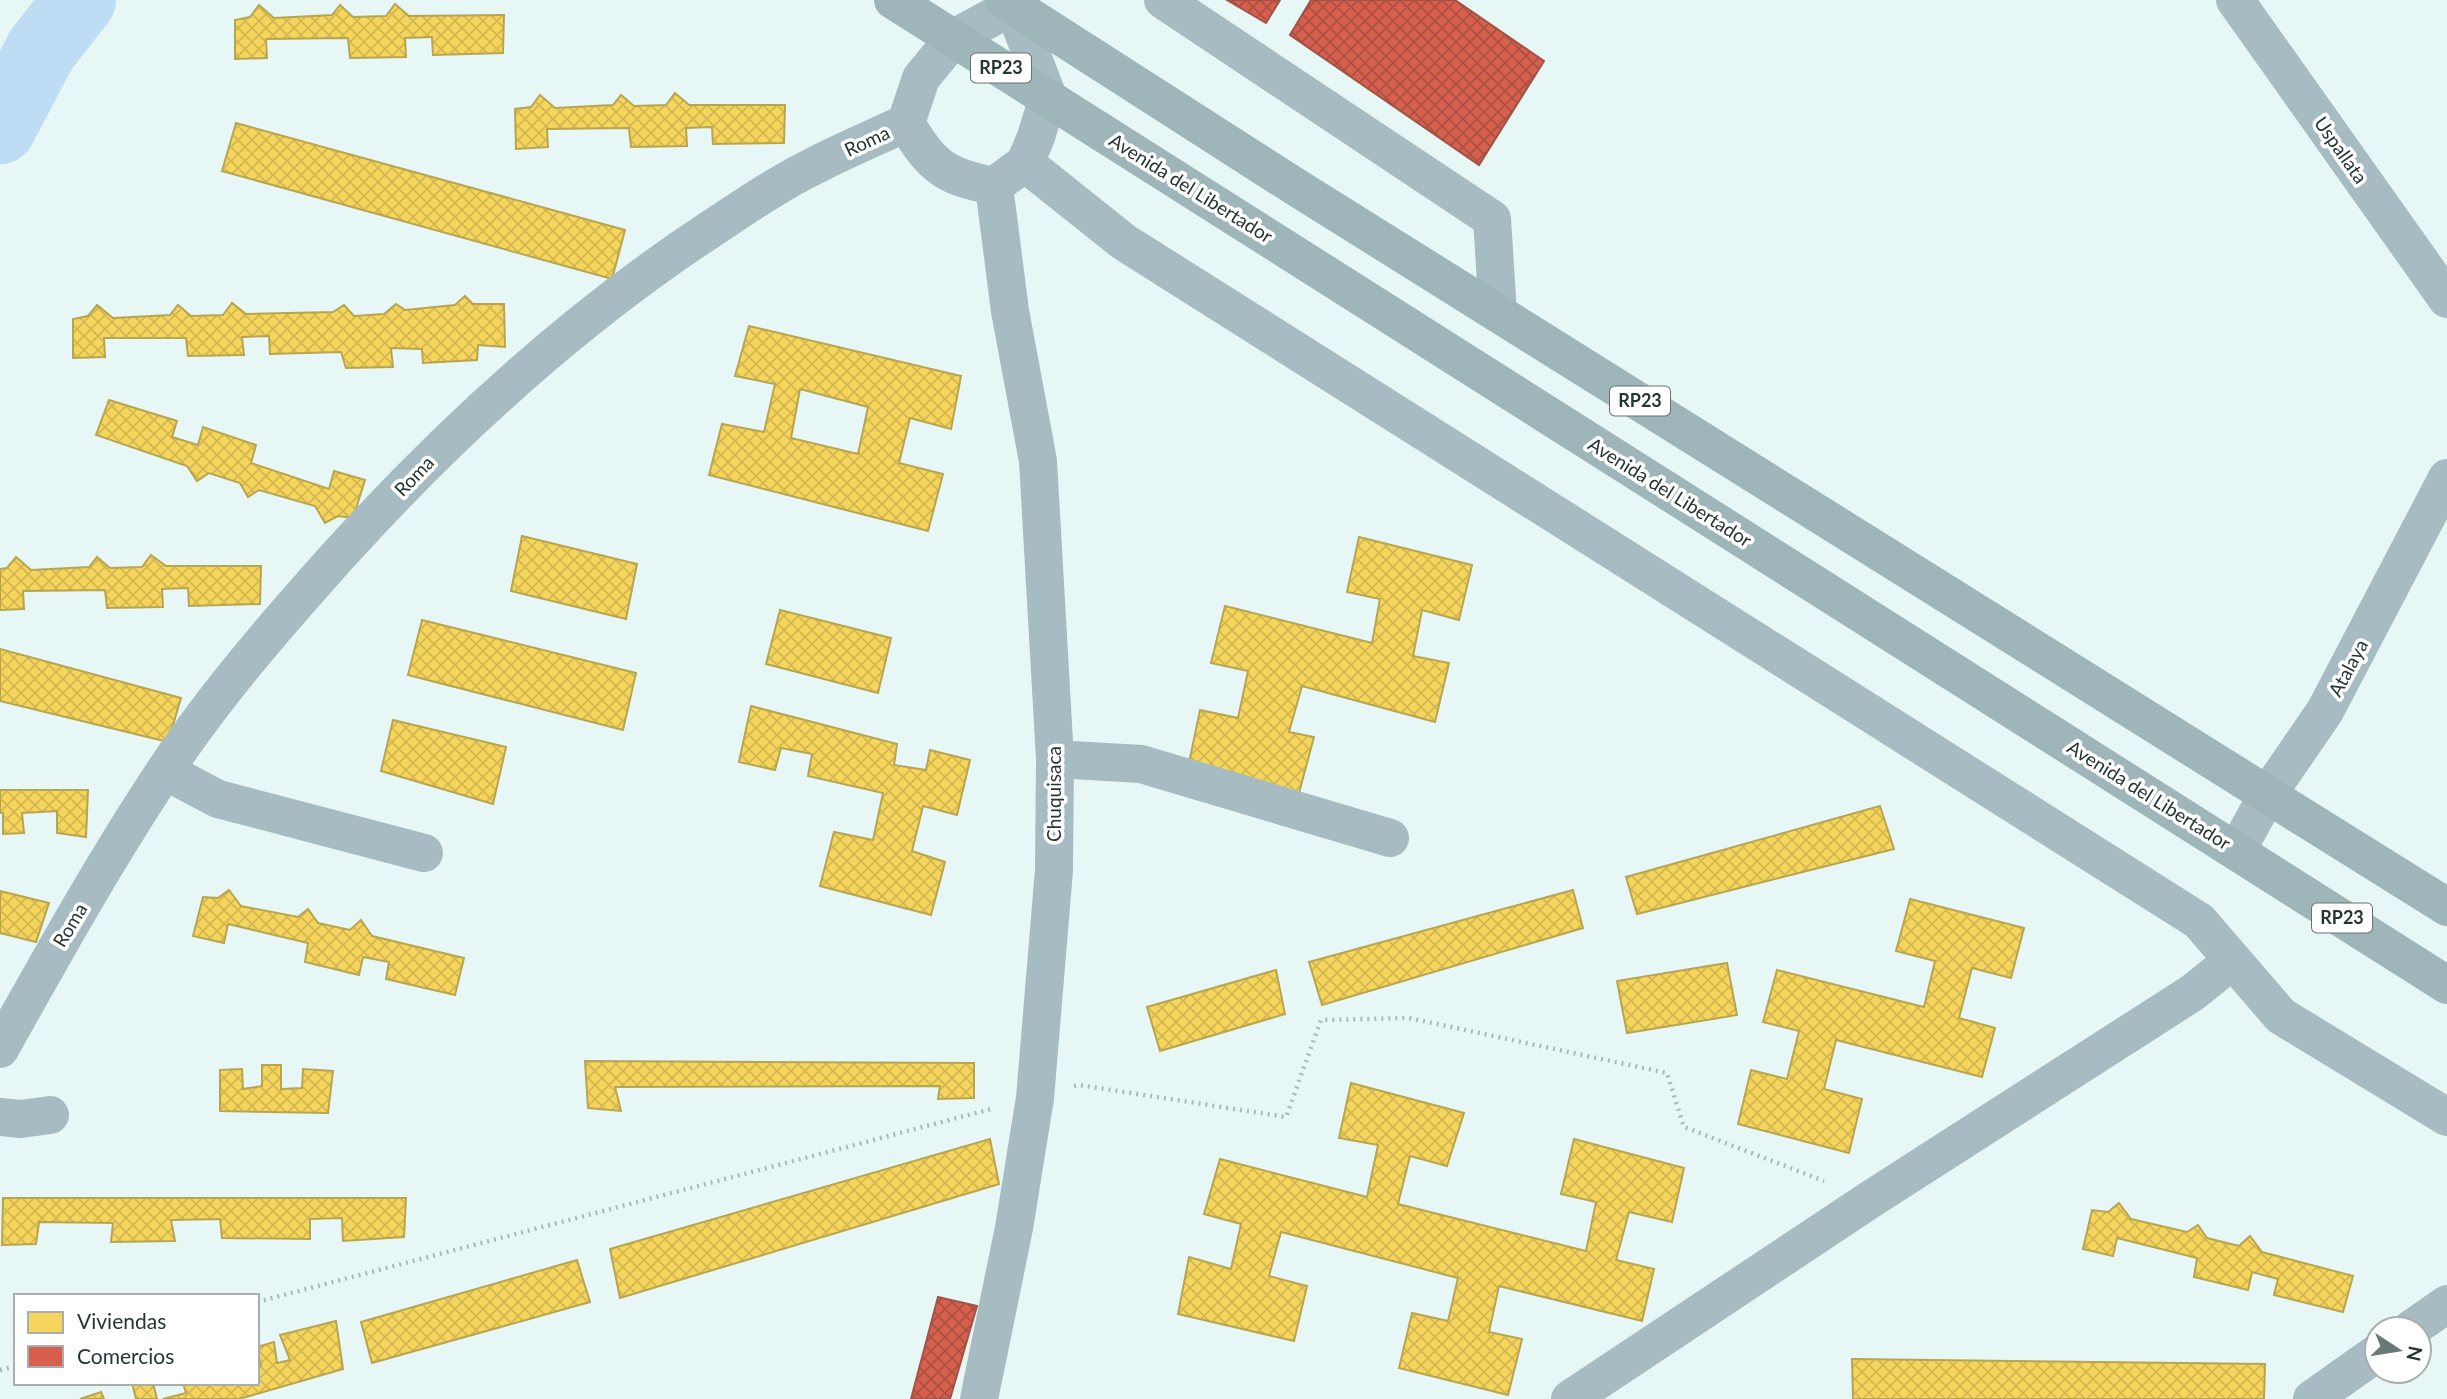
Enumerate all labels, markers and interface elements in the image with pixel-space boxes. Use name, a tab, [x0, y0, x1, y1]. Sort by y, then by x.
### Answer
road number: RP23	[971, 54, 1031, 82]
street label: Uspallata	[2310, 112, 2373, 188]
street label: Roma	[841, 120, 893, 161]
street label: Avenida del Libertador	[1105, 128, 1277, 247]
road number: RP23	[1610, 386, 1670, 416]
street label: Avenida del Libertador	[1584, 432, 1756, 551]
street label: Roma	[389, 451, 438, 501]
street label: Atalaya	[2323, 635, 2372, 700]
street label: Avenida del Libertador	[2063, 735, 2235, 854]
street label: Chuquisaca	[1042, 746, 1065, 842]
street label: Roma	[48, 899, 92, 951]
road number: RP23	[2312, 903, 2372, 932]
legend	[14, 1294, 259, 1385]
text: Viviendas	[77, 1308, 166, 1333]
north arrow	[2363, 1315, 2433, 1385]
text: Comercios	[77, 1343, 174, 1368]
text: N	[2402, 1344, 2428, 1363]

